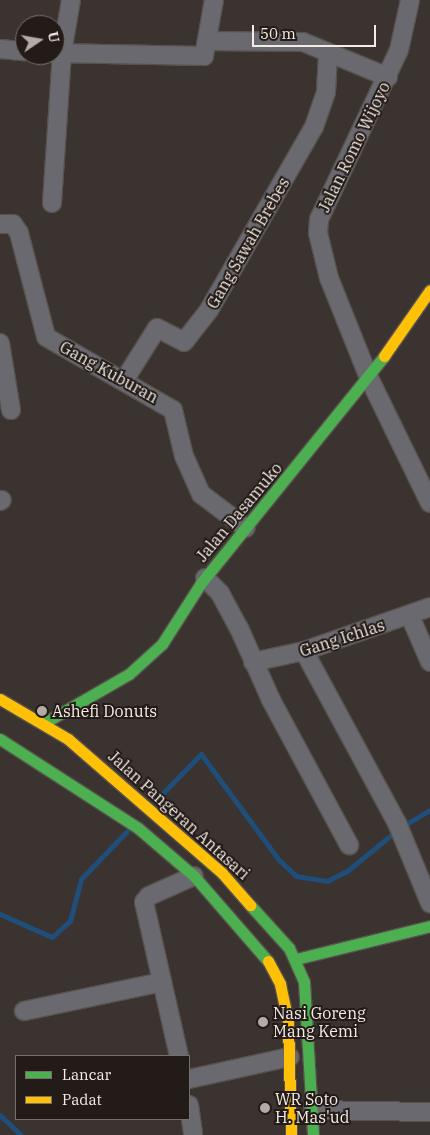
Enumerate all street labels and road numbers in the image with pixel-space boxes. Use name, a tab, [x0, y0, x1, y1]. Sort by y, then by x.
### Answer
street label: Jalan Romo Wijoyo	[314, 79, 394, 215]
street label: Gang Sawah Brebes	[203, 174, 293, 312]
street label: Gang Kuburan	[57, 337, 161, 407]
street label: Jalan Dasamuko	[192, 459, 286, 565]
street label: Gang Ichlas	[297, 615, 387, 661]
street label: Jalan Pangeran Antasari	[104, 747, 254, 883]

